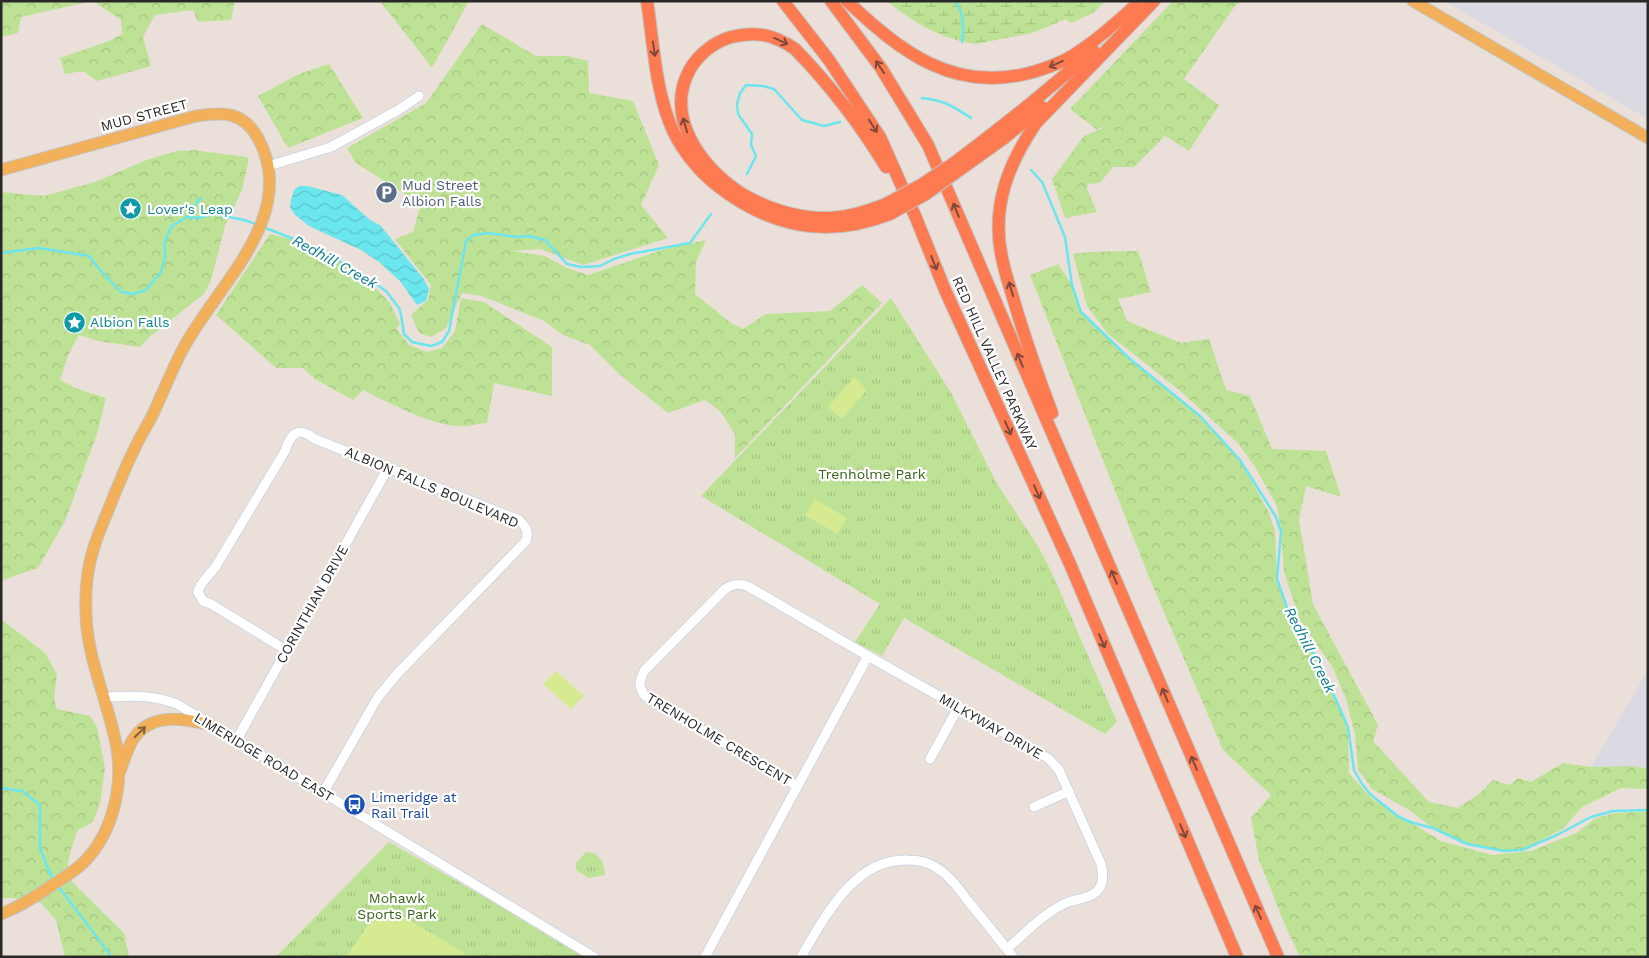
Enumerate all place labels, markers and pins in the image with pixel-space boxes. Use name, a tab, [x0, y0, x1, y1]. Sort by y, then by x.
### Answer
place label: Mud Street Albion Falls	[402, 177, 482, 209]
parking icon: Mud Street Albion Falls	[374, 181, 398, 205]
place icon: Lover's Leap	[119, 197, 143, 221]
place label: Lover's Leap	[147, 201, 233, 217]
place icon: Albion Falls	[62, 310, 86, 334]
place label: Albion Falls	[90, 314, 170, 330]
place label: Limeridge at Rail Trail	[371, 789, 457, 821]
bus stop icon: Limeridge at Rail Trail	[343, 793, 367, 817]

